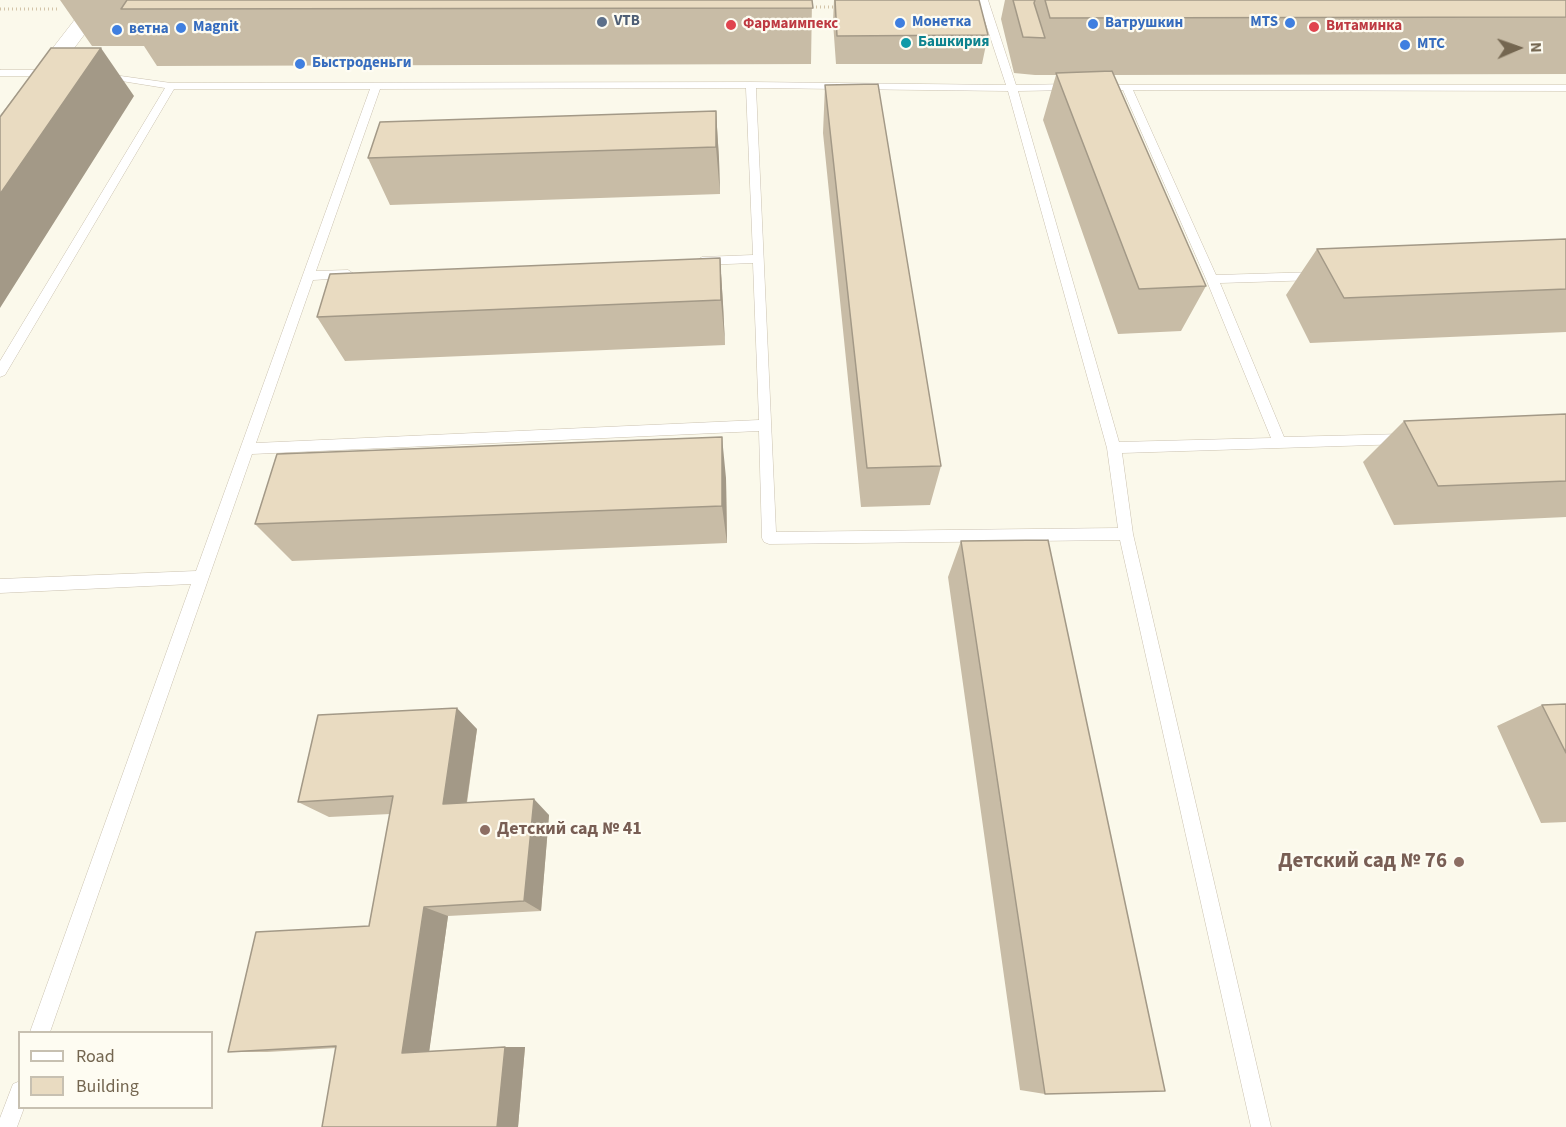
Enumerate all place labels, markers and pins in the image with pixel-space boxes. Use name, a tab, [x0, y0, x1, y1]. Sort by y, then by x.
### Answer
place label: VTB	[614, 13, 640, 31]
place label: Монетка	[912, 14, 971, 32]
place label: MTS	[1250, 14, 1278, 32]
marker: VTB	[595, 15, 609, 29]
place label: Ватрушкин	[1105, 15, 1183, 33]
place label: Фармаимпекс	[743, 16, 838, 34]
marker: Монетка	[893, 16, 907, 30]
marker: MTS	[1283, 16, 1297, 30]
marker: Ватрушкин	[1086, 17, 1100, 31]
marker: Фармаимпекс	[724, 18, 738, 32]
place label: Витаминка	[1326, 18, 1402, 36]
place label: Magnit	[193, 19, 239, 37]
marker: Витаминка	[1307, 20, 1321, 34]
place label: ветна	[129, 21, 169, 39]
marker: Magnit	[174, 21, 188, 35]
marker: ветна	[110, 23, 124, 37]
place label: Башкирия	[918, 34, 989, 52]
marker: Башкирия	[899, 36, 913, 50]
place label: МТС	[1417, 36, 1445, 54]
marker: МТС	[1398, 38, 1412, 52]
place label: Быстроденьги	[312, 55, 411, 73]
marker: Быстроденьги	[293, 57, 307, 71]
place label: Детский сад № 41	[497, 819, 642, 841]
marker: Детский сад № 41	[478, 823, 492, 837]
place label: Детский сад № 76	[1278, 849, 1447, 875]
marker: Детский сад № 76	[1452, 855, 1466, 869]

